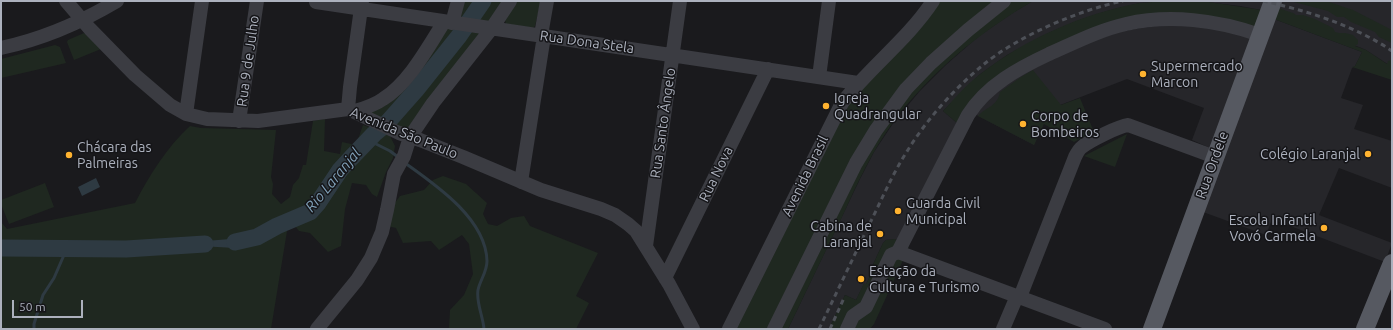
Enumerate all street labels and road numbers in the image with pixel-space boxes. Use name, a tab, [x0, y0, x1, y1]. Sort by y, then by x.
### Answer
street label: Rua 9 de Julho	[233, 14, 263, 108]
street label: Rua Dona Stela	[539, 27, 635, 57]
street label: Rua Santo Ângelo	[647, 67, 679, 179]
street label: Avenida São Paulo	[348, 104, 460, 162]
street label: Rua Ordele	[1192, 129, 1232, 201]
street label: Avenida Brasil	[778, 133, 832, 219]
street label: Rua Nova	[695, 144, 737, 204]

